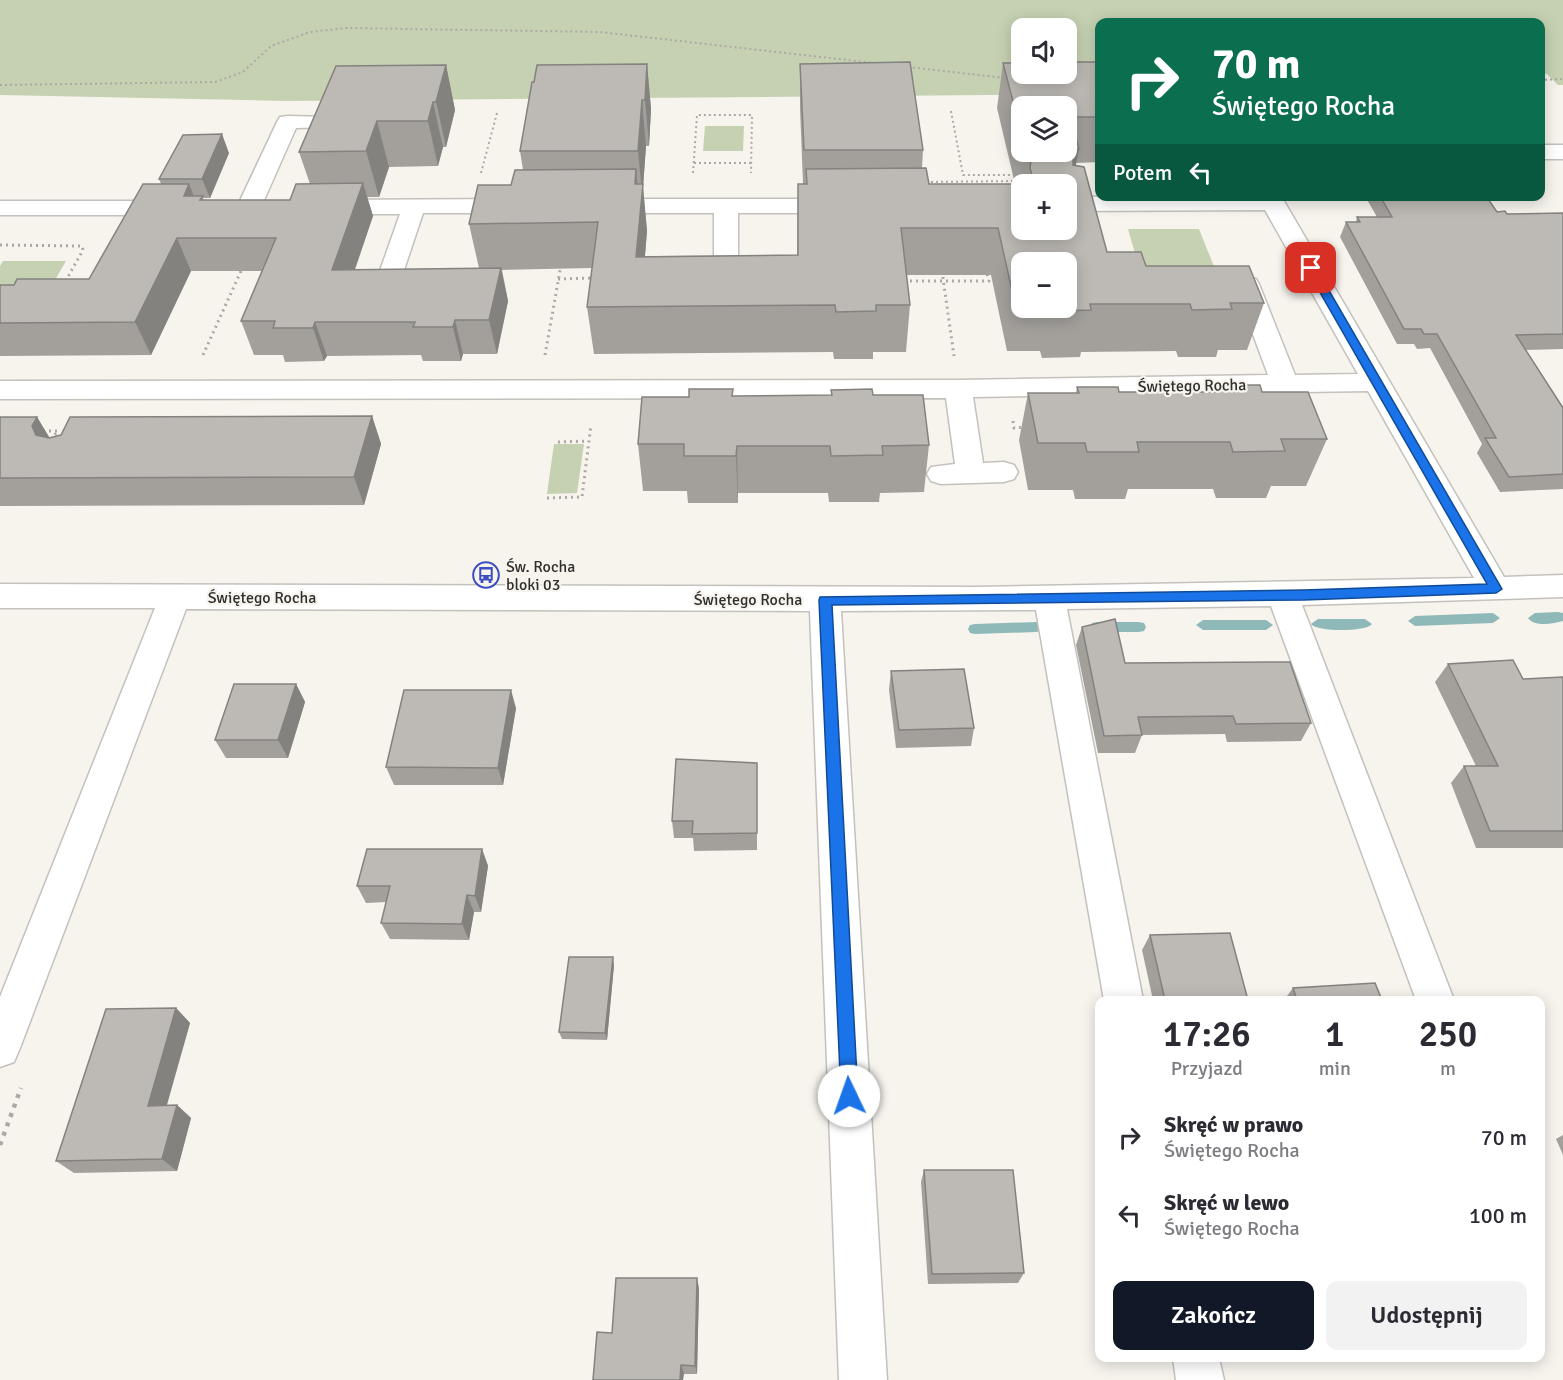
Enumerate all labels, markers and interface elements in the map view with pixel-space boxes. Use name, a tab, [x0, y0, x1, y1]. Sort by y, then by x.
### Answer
map controls	[1011, 18, 1077, 318]
button: sound	[1011, 18, 1077, 84]
text: 70 m	[1212, 39, 1301, 90]
icon: right	[1113, 42, 1191, 120]
text: Świętego Rocha	[1212, 90, 1395, 123]
button: layers	[1011, 96, 1077, 162]
icon: left	[1184, 156, 1217, 189]
text: Potem	[1113, 159, 1172, 186]
button: +	[1011, 174, 1077, 240]
pin	[1285, 242, 1336, 293]
icon: arrive	[1294, 251, 1327, 284]
button: −	[1011, 252, 1077, 318]
street label: Świętego Rocha	[1138, 375, 1246, 397]
place label: Św. Rocha bloki 03	[506, 557, 575, 595]
bus stop icon: Św. Rocha bloki 03	[471, 560, 501, 590]
street label: Świętego Rocha	[208, 588, 316, 608]
street label: Świętego Rocha	[694, 590, 802, 610]
text: 17:26	[1163, 1012, 1251, 1057]
text: 1	[1325, 1012, 1345, 1057]
text: 250	[1419, 1012, 1477, 1057]
text: Przyjazd	[1171, 1056, 1243, 1081]
text: min	[1319, 1056, 1351, 1081]
text: m	[1440, 1056, 1456, 1081]
position arrow	[817, 1064, 881, 1128]
text: Skręć w prawo	[1164, 1111, 1303, 1138]
icon: right	[1113, 1121, 1146, 1154]
text: 70 m	[1481, 1124, 1527, 1151]
text: Świętego Rocha	[1164, 1138, 1300, 1163]
text: Skręć w lewo	[1164, 1189, 1289, 1216]
icon: left	[1113, 1199, 1146, 1232]
text: 100 m	[1469, 1202, 1527, 1229]
text: Świętego Rocha	[1164, 1216, 1300, 1241]
button: Zakończ	[1113, 1281, 1314, 1350]
button: Udostępnij	[1326, 1281, 1527, 1350]

